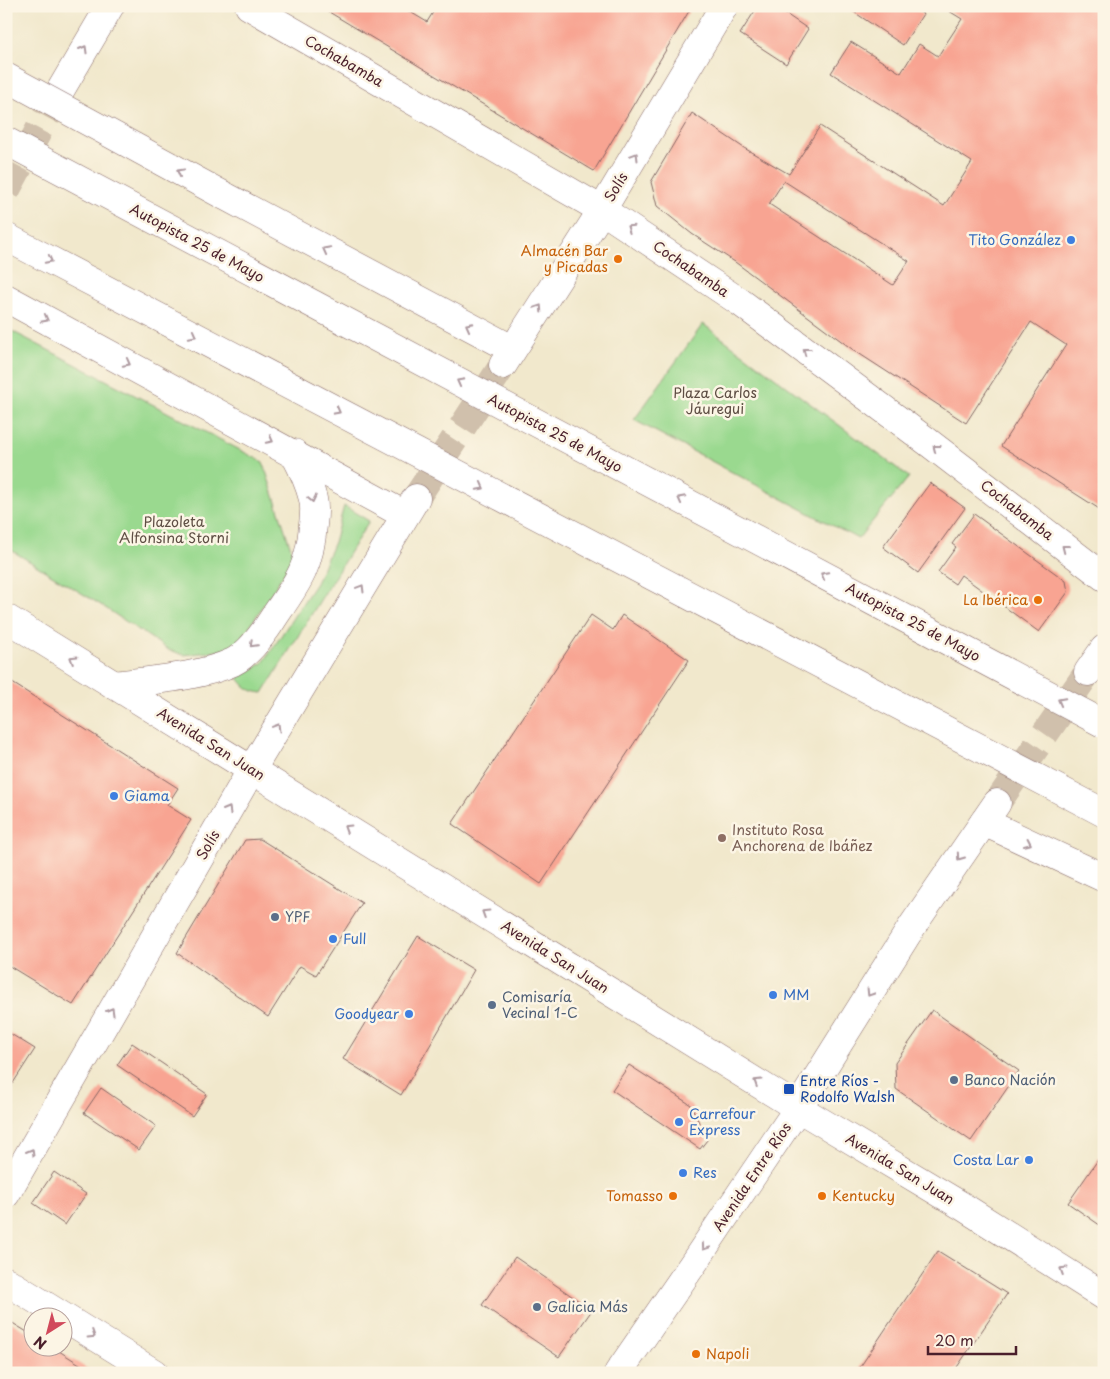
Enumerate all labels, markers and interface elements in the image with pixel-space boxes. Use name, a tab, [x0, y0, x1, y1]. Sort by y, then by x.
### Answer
street label: Cochabamba	[301, 30, 388, 92]
one-way arrow	[78, 46, 88, 55]
one-way arrow	[628, 152, 638, 161]
one-way arrow	[177, 168, 186, 178]
street label: Solís	[599, 168, 633, 206]
street label: Autopista 25 de Mayo	[126, 198, 268, 287]
one-way arrow	[626, 225, 636, 234]
place label: Tito González	[968, 229, 1061, 250]
marker: Tito González	[1065, 234, 1077, 246]
street label: Cochabamba	[649, 235, 734, 302]
place label: Almacén Bar y Picadas	[521, 240, 609, 277]
one-way arrow	[322, 246, 331, 256]
marker: Almacén Bar y Picadas	[612, 253, 624, 265]
one-way arrow	[44, 254, 53, 264]
one-way arrow	[533, 304, 542, 314]
one-way arrow	[40, 313, 49, 323]
one-way arrow	[466, 322, 475, 332]
one-way arrow	[188, 329, 197, 339]
one-way arrow	[802, 348, 812, 357]
one-way arrow	[122, 357, 131, 367]
one-way arrow	[456, 378, 465, 388]
park label: Plaza Carlos Jáuregui	[673, 382, 757, 419]
street label: Autopista 25 de Mayo	[484, 388, 626, 477]
one-way arrow	[332, 405, 341, 415]
one-way arrow	[265, 434, 274, 444]
one-way arrow	[933, 446, 942, 454]
street label: Cochabamba	[976, 474, 1059, 545]
one-way arrow	[476, 481, 485, 491]
one-way arrow	[306, 494, 317, 503]
one-way arrow	[677, 495, 686, 505]
park label: Plazoleta Alfonsina Storni	[119, 511, 229, 548]
one-way arrow	[1062, 545, 1071, 553]
one-way arrow	[821, 572, 830, 582]
street label: Autopista 25 de Mayo	[842, 577, 984, 666]
one-way arrow	[355, 585, 364, 594]
place label: La Ibérica	[963, 589, 1028, 610]
marker: La Ibérica	[1032, 594, 1044, 606]
one-way arrow	[250, 638, 259, 647]
one-way arrow	[69, 656, 78, 666]
one-way arrow	[1057, 697, 1066, 707]
street label: Avenida San Juan	[153, 702, 269, 785]
one-way arrow	[271, 724, 280, 733]
place label: Giama	[124, 785, 170, 806]
marker: Giama	[108, 790, 120, 802]
one-way arrow	[222, 806, 232, 815]
place label: Instituto Rosa Anchorena de Ibáñez	[732, 819, 873, 856]
one-way arrow	[343, 824, 352, 834]
street label: Solís	[191, 826, 224, 864]
marker: Instituto Rosa Anchorena de Ibáñez	[716, 832, 728, 844]
one-way arrow	[1023, 836, 1032, 847]
one-way arrow	[956, 852, 966, 861]
place label: YPF	[285, 906, 310, 927]
one-way arrow	[481, 910, 490, 920]
marker: YPF	[269, 911, 281, 923]
street label: Avenida San Juan	[497, 915, 613, 998]
place label: Full	[343, 928, 366, 949]
marker: Full	[327, 933, 339, 945]
place label: MM	[783, 984, 809, 1005]
place label: Comisaría Vecinal 1-C	[502, 986, 578, 1023]
one-way arrow	[867, 988, 877, 997]
marker: MM	[767, 989, 779, 1001]
marker: Comisaría Vecinal 1-C	[486, 999, 498, 1011]
place label: Goodyear	[334, 1003, 400, 1024]
one-way arrow	[105, 1008, 115, 1017]
marker: Goodyear	[403, 1008, 415, 1020]
place label: Banco Nación	[964, 1069, 1056, 1090]
place label: Entre Ríos - Rodolfo Walsh	[800, 1070, 895, 1107]
marker: Banco Nación	[948, 1074, 960, 1086]
one-way arrow	[753, 1079, 762, 1089]
marker: Entre Ríos - Rodolfo Walsh	[782, 1082, 796, 1096]
place label: Carrefour Express	[689, 1103, 756, 1140]
marker: Carrefour Express	[673, 1116, 685, 1128]
street label: Avenida Entre Ríos	[707, 1118, 796, 1235]
street label: Avenida San Juan	[842, 1128, 959, 1209]
one-way arrow	[24, 1149, 34, 1158]
place label: Costa Lar	[953, 1149, 1020, 1170]
marker: Costa Lar	[1023, 1154, 1035, 1166]
place label: Res	[693, 1162, 717, 1183]
marker: Res	[677, 1167, 689, 1179]
place label: Tomasso	[606, 1185, 663, 1206]
place label: Kentucky	[832, 1185, 895, 1206]
marker: Tomasso	[667, 1190, 679, 1202]
marker: Kentucky	[816, 1190, 828, 1202]
one-way arrow	[702, 1241, 711, 1250]
one-way arrow	[1059, 1267, 1068, 1276]
place label: Galicia Más	[547, 1296, 628, 1317]
marker: Galicia Más	[531, 1301, 543, 1313]
north arrow	[22, 1306, 72, 1356]
scale bar	[928, 1324, 1015, 1356]
one-way arrow	[87, 1328, 96, 1338]
text: 20 m	[935, 1328, 974, 1351]
text: N	[29, 1331, 51, 1355]
place label: Napoli	[706, 1343, 749, 1364]
marker: Napoli	[690, 1348, 702, 1360]

